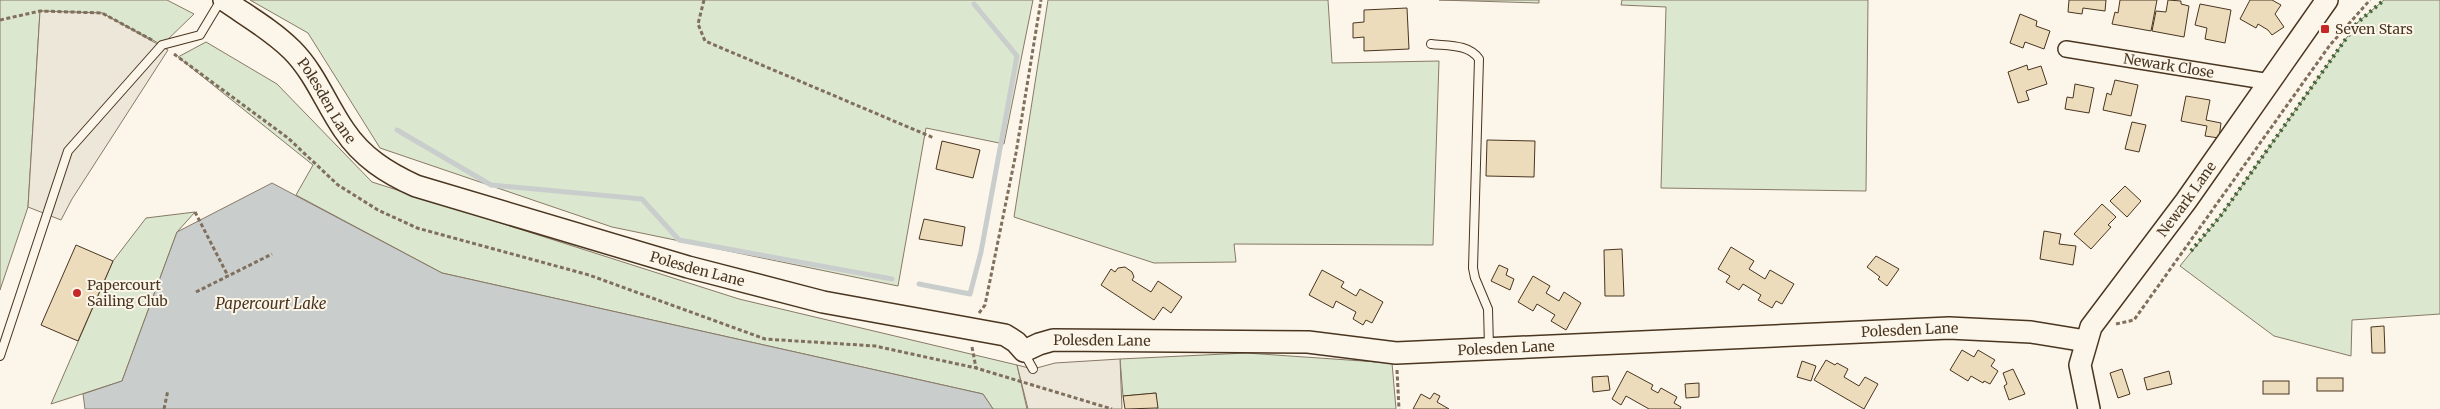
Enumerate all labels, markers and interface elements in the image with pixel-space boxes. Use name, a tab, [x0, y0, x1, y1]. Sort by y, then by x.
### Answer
place label: Seven Stars	[2335, 20, 2413, 38]
marker: Seven Stars	[2319, 23, 2331, 35]
street label: Newark Close	[2122, 49, 2215, 82]
street label: Polesden Lane	[293, 54, 360, 147]
street label: Newark Lane	[2153, 158, 2220, 241]
street label: Polesden Lane	[648, 247, 747, 290]
place label: Papercourt Sailing Club	[87, 276, 168, 310]
marker: Papercourt Sailing Club	[71, 287, 83, 299]
water label: Papercourt Lake	[215, 294, 327, 313]
street label: Polesden Lane	[1861, 319, 1959, 341]
street label: Polesden Lane	[1053, 331, 1151, 350]
street label: Polesden Lane	[1457, 337, 1555, 359]

